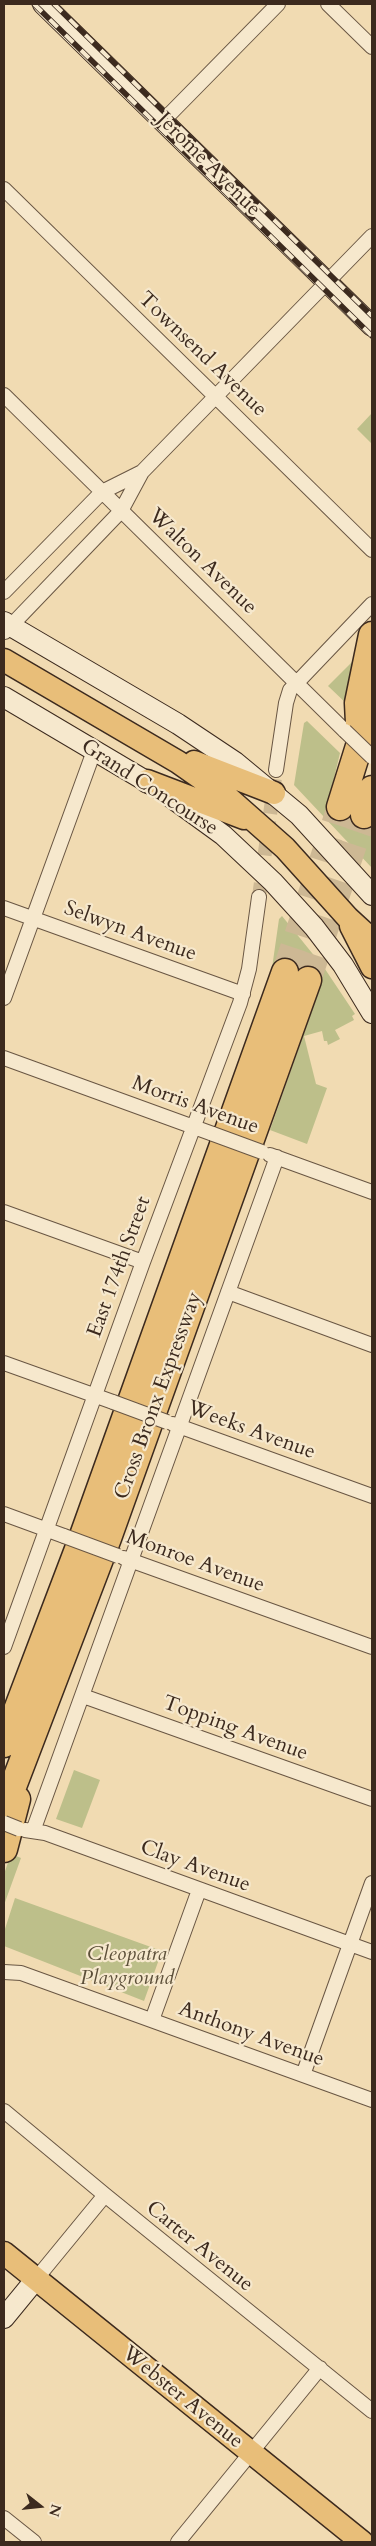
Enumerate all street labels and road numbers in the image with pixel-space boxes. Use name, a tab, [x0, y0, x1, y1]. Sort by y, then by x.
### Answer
street label: Jerome Avenue	[151, 108, 265, 222]
street label: Townsend Avenue	[132, 287, 272, 423]
street label: Walton Avenue	[142, 504, 262, 620]
street label: Grand Concourse	[76, 734, 222, 842]
street label: Selwyn Avenue	[60, 896, 200, 968]
street label: Morris Avenue	[128, 1071, 262, 1141]
street label: East 174th Street	[83, 1193, 157, 1341]
street label: Cross Bronx Expressway	[110, 1289, 208, 1503]
street label: Weeks Avenue	[184, 1396, 318, 1466]
street label: Monroe Avenue	[122, 1525, 268, 1599]
street label: Topping Avenue	[159, 1691, 311, 1767]
street label: Clay Avenue	[137, 1835, 253, 1899]
street label: Anthony Avenue	[175, 1997, 327, 2073]
street label: Carter Avenue	[140, 2196, 258, 2298]
street label: Webster Avenue	[116, 2341, 248, 2455]

